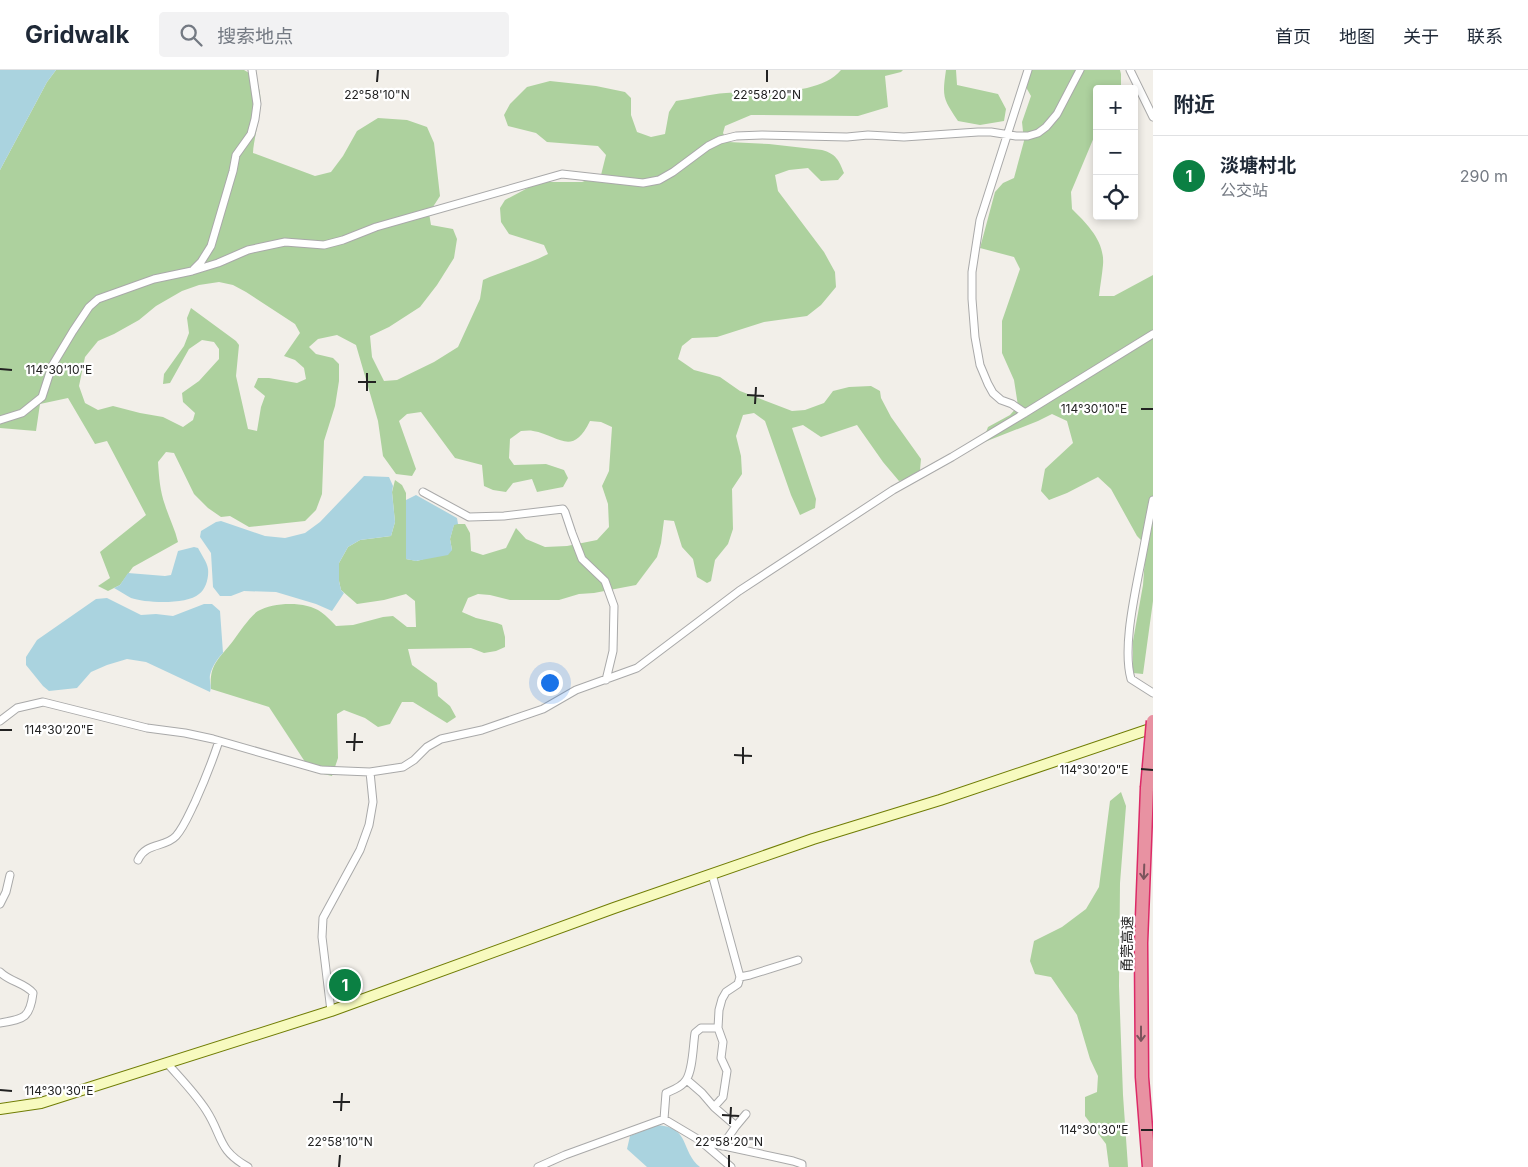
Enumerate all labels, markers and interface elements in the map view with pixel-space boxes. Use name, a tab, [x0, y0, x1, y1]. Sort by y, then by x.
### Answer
search box	[159, 12, 509, 57]
text: Gridwalk	[25, 20, 129, 49]
icon: search	[177, 21, 205, 49]
text: 搜索地点	[217, 25, 293, 48]
text: 首页	[1275, 26, 1311, 47]
text: 地图	[1339, 26, 1375, 47]
text: 关于	[1403, 26, 1439, 47]
text: 联系	[1467, 26, 1503, 47]
map controls	[1093, 85, 1138, 220]
button: +	[1093, 85, 1138, 130]
text: 22°58'10"N	[344, 87, 410, 102]
text: 22°58'20"N	[733, 87, 801, 102]
text: 附近	[1173, 92, 1215, 117]
button: −	[1093, 130, 1138, 175]
text: 淡塘村北	[1220, 154, 1296, 177]
text: 1	[1186, 166, 1192, 186]
text: 290 m	[1460, 166, 1508, 186]
button: locate	[1093, 175, 1138, 220]
text: 公交站	[1220, 180, 1268, 200]
text: 114°30'10"E	[26, 362, 92, 377]
text: 114°30'10"E	[1061, 401, 1127, 416]
your location	[537, 670, 563, 696]
text: 114°30'20"E	[24, 722, 94, 737]
text: 114°30'20"E	[1059, 762, 1129, 777]
one-way arrow	[1139, 863, 1148, 879]
street label: 甬莞高速	[1118, 916, 1135, 972]
pin: 1	[329, 966, 361, 1004]
one-way arrow	[1136, 1026, 1146, 1042]
text: 114°30'30"E	[24, 1083, 94, 1098]
text: 114°30'30"E	[1059, 1122, 1129, 1137]
text: 22°58'10"N	[307, 1134, 373, 1149]
text: 22°58'20"N	[695, 1134, 763, 1149]

